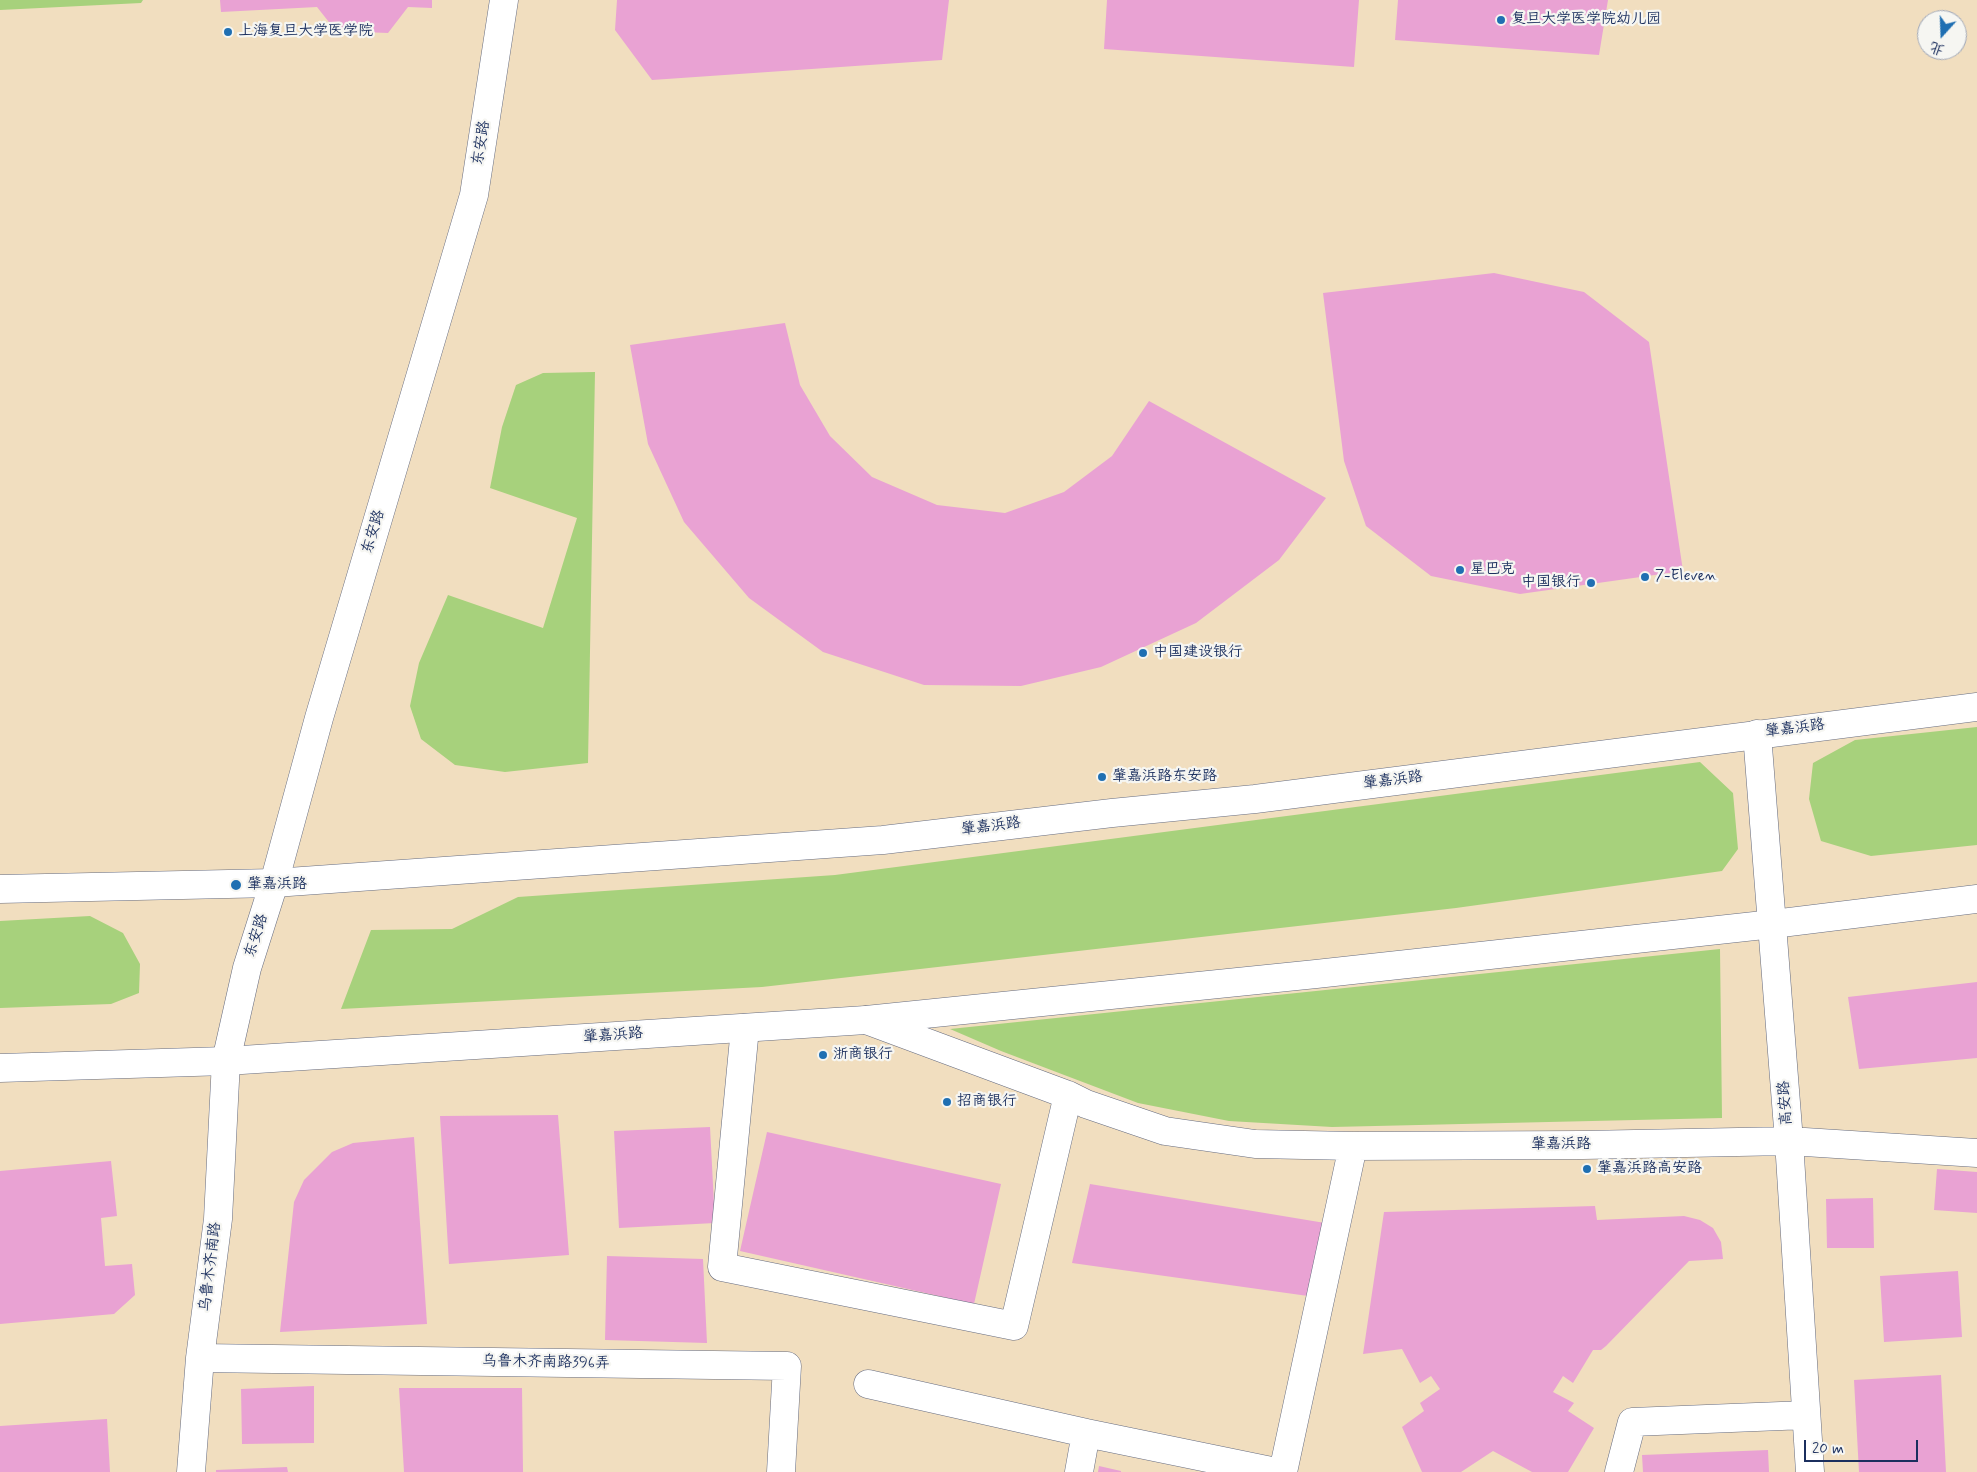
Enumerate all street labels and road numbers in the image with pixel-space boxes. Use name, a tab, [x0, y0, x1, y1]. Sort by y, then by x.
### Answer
street label: 东安路	[470, 119, 494, 167]
street label: 东安路	[359, 508, 389, 556]
street label: 肇嘉浜路	[1764, 716, 1826, 742]
street label: 肇嘉浜路	[1362, 768, 1424, 794]
street label: 肇嘉浜路	[960, 814, 1022, 840]
street label: 东安路	[241, 912, 273, 960]
street label: 肇嘉浜路	[582, 1025, 644, 1047]
street label: 高安路	[1775, 1080, 1797, 1126]
street label: 肇嘉浜路	[1531, 1136, 1591, 1154]
street label: 乌鲁木齐南路	[197, 1221, 225, 1313]
street label: 乌鲁木齐南路396弄	[482, 1353, 610, 1373]

